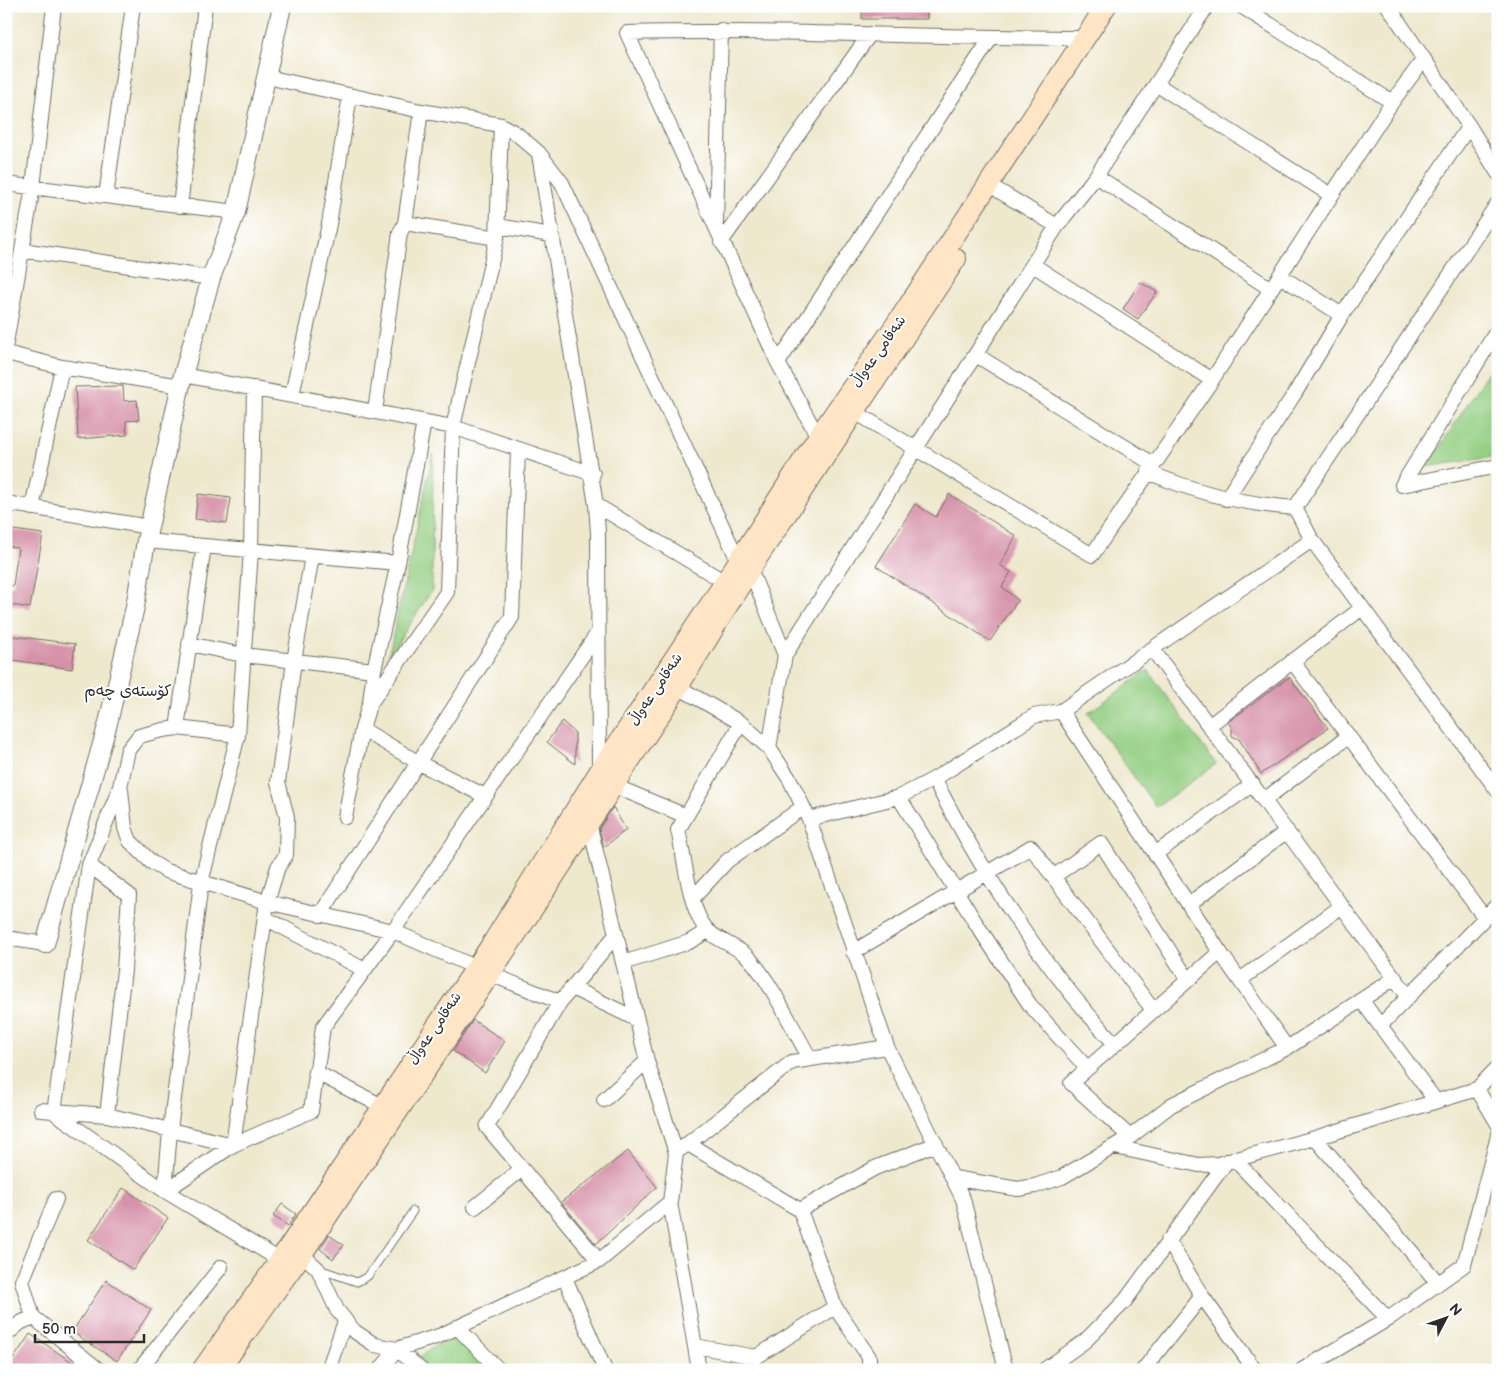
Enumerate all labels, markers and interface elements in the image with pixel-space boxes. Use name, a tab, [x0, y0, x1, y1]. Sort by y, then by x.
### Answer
street label: شەقامی عەواڵ	[846, 311, 909, 391]
street label: شەقامی عەواڵ	[623, 649, 686, 729]
district label: کۆستەی چەم	[84, 682, 172, 703]
street label: شەقامی عەواڵ	[402, 988, 465, 1068]
north arrow	[1422, 1294, 1472, 1344]
text: N	[1446, 1300, 1465, 1319]
scale bar	[35, 1311, 144, 1343]
text: 50 m	[42, 1320, 76, 1339]

